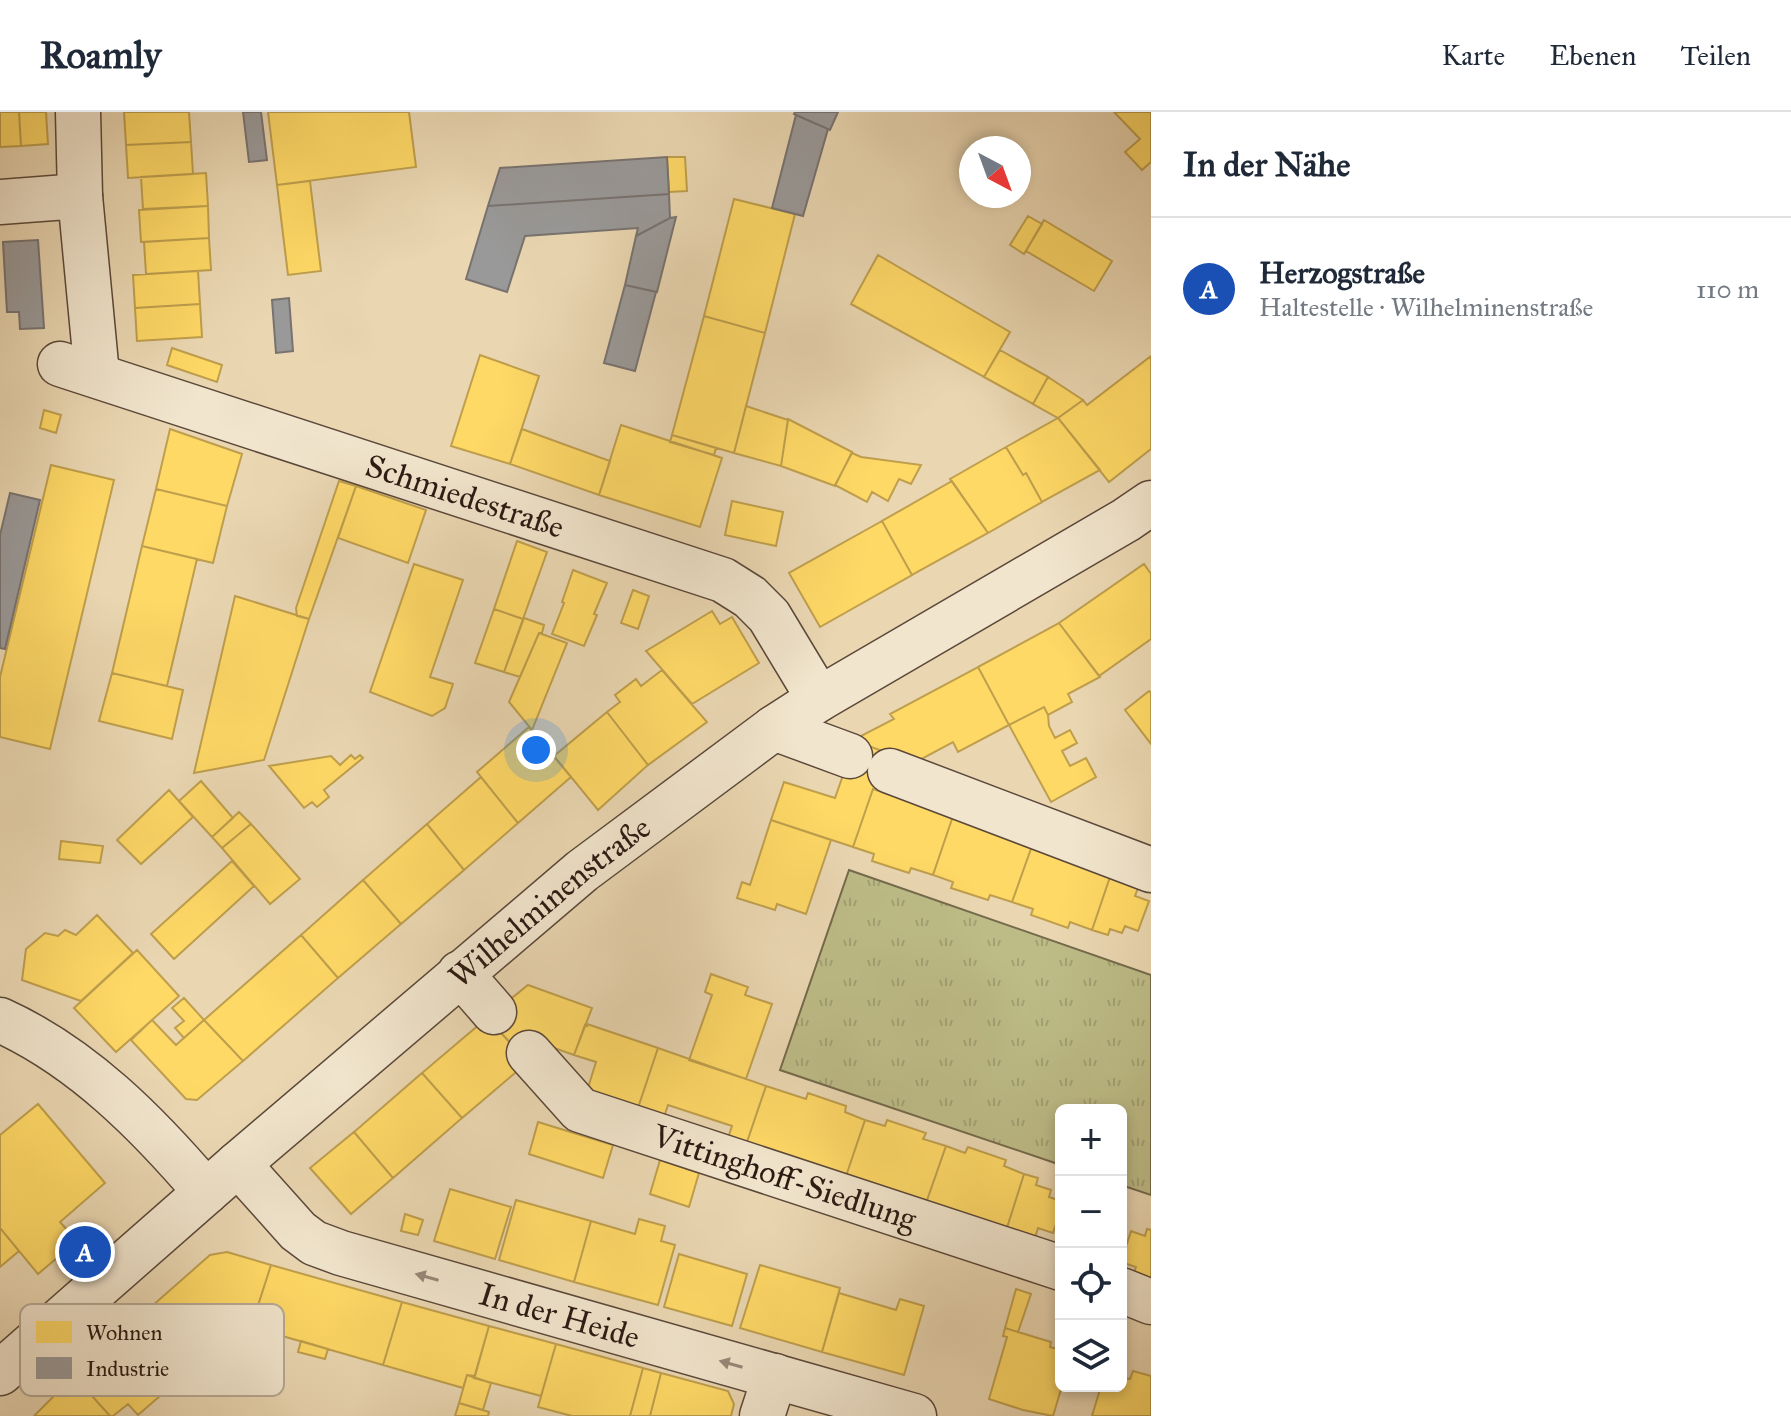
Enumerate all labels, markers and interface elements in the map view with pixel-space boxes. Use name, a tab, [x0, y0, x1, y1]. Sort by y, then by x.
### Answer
text: Roamly	[40, 32, 161, 78]
text: Karte	[1441, 38, 1505, 73]
text: Ebenen	[1549, 38, 1636, 73]
text: Teilen	[1680, 38, 1751, 73]
north arrow	[959, 136, 1031, 208]
text: In der Nähe	[1183, 144, 1350, 185]
text: Herzogstraße	[1259, 255, 1425, 291]
text: A	[1200, 273, 1218, 305]
text: 110 m	[1696, 273, 1759, 305]
text: Haltestelle · Wilhelminenstraße	[1259, 291, 1593, 323]
street label: Schmiedestraße	[361, 445, 569, 546]
your location	[516, 730, 556, 770]
street label: Wilhelminenstraße	[440, 807, 658, 996]
map controls	[1055, 1104, 1127, 1392]
button: +	[1055, 1104, 1127, 1176]
street label: Vittinghoff-Siedlung	[647, 1115, 923, 1239]
button: −	[1055, 1176, 1127, 1248]
pin: A	[59, 1222, 111, 1282]
button: locate	[1055, 1248, 1127, 1320]
one-way arrow	[415, 1270, 439, 1283]
street label: In der Heide	[475, 1274, 644, 1357]
legend	[20, 1304, 284, 1396]
text: Wohnen	[86, 1319, 162, 1346]
button: layers	[1055, 1320, 1127, 1392]
text: Industrie	[86, 1355, 169, 1382]
one-way arrow	[718, 1357, 743, 1369]

